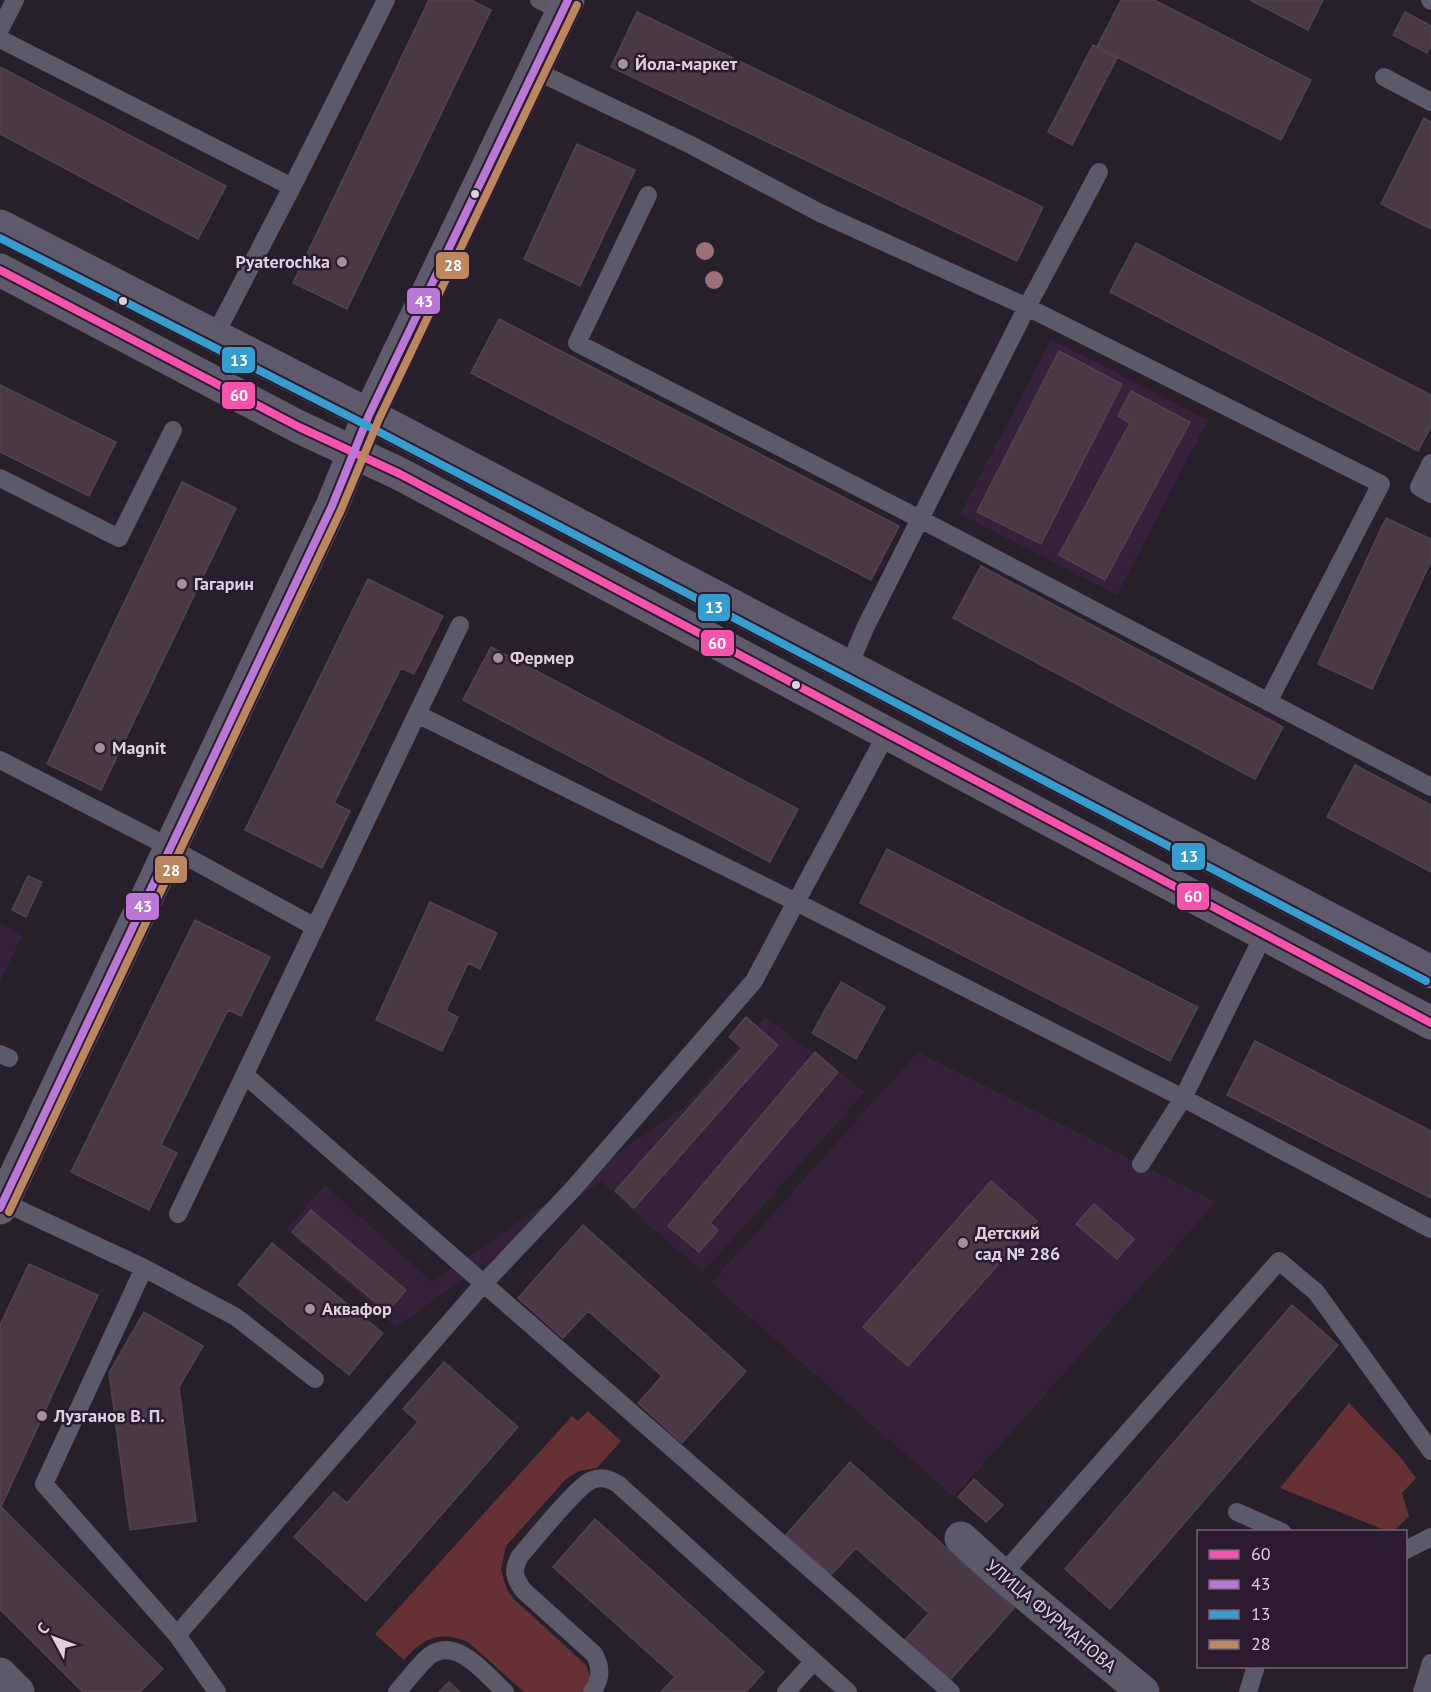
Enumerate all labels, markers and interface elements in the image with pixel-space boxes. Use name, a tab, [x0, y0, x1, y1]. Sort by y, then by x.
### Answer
place label: Йола-маркет	[635, 52, 738, 75]
marker: Йола-маркет	[616, 57, 630, 71]
unlabelled marker	[469, 188, 481, 200]
place label: Pyaterochka	[235, 250, 330, 273]
line badge: 28	[435, 251, 470, 280]
marker: Pyaterochka	[335, 255, 349, 269]
text: 28	[444, 255, 462, 275]
line badge: 43	[406, 287, 441, 315]
text: 43	[415, 291, 433, 311]
unlabelled marker	[117, 295, 129, 307]
line badge: 13	[221, 346, 256, 374]
text: 13	[230, 350, 248, 370]
line badge: 60	[221, 381, 256, 410]
text: 60	[230, 385, 248, 405]
place label: Гагарин	[194, 572, 254, 595]
marker: Гагарин	[175, 577, 189, 591]
line badge: 13	[697, 593, 731, 622]
text: 13	[705, 597, 723, 617]
line badge: 60	[700, 629, 735, 657]
text: 60	[708, 633, 726, 653]
place label: Фермер	[510, 646, 574, 669]
marker: Фермер	[491, 651, 505, 665]
unlabelled marker	[790, 679, 802, 691]
place label: Magnit	[112, 736, 167, 759]
marker: Magnit	[93, 741, 107, 755]
line badge: 13	[1171, 842, 1206, 871]
text: 13	[1180, 846, 1198, 866]
line badge: 28	[154, 855, 188, 884]
text: 28	[162, 860, 180, 880]
line badge: 60	[1176, 882, 1210, 911]
text: 60	[1184, 886, 1202, 906]
line badge: 43	[125, 892, 160, 921]
text: 43	[134, 896, 152, 916]
place label: Детский сад № 286	[975, 1221, 1060, 1265]
marker: Детский сад № 286	[956, 1236, 970, 1250]
place label: Аквафор	[322, 1297, 392, 1320]
marker: Аквафор	[303, 1302, 317, 1316]
place label: Лузганов В. П.	[53, 1404, 165, 1427]
marker: Лузганов В. П.	[35, 1409, 49, 1423]
legend	[1197, 1530, 1407, 1668]
text: 60	[1251, 1542, 1271, 1565]
street label: УЛИЦА ФУРМАНОВА	[981, 1554, 1122, 1677]
text: 43	[1251, 1572, 1271, 1595]
text: 13	[1251, 1602, 1271, 1625]
north arrow	[24, 1608, 84, 1668]
text: С	[32, 1618, 53, 1638]
text: 28	[1251, 1632, 1271, 1655]

